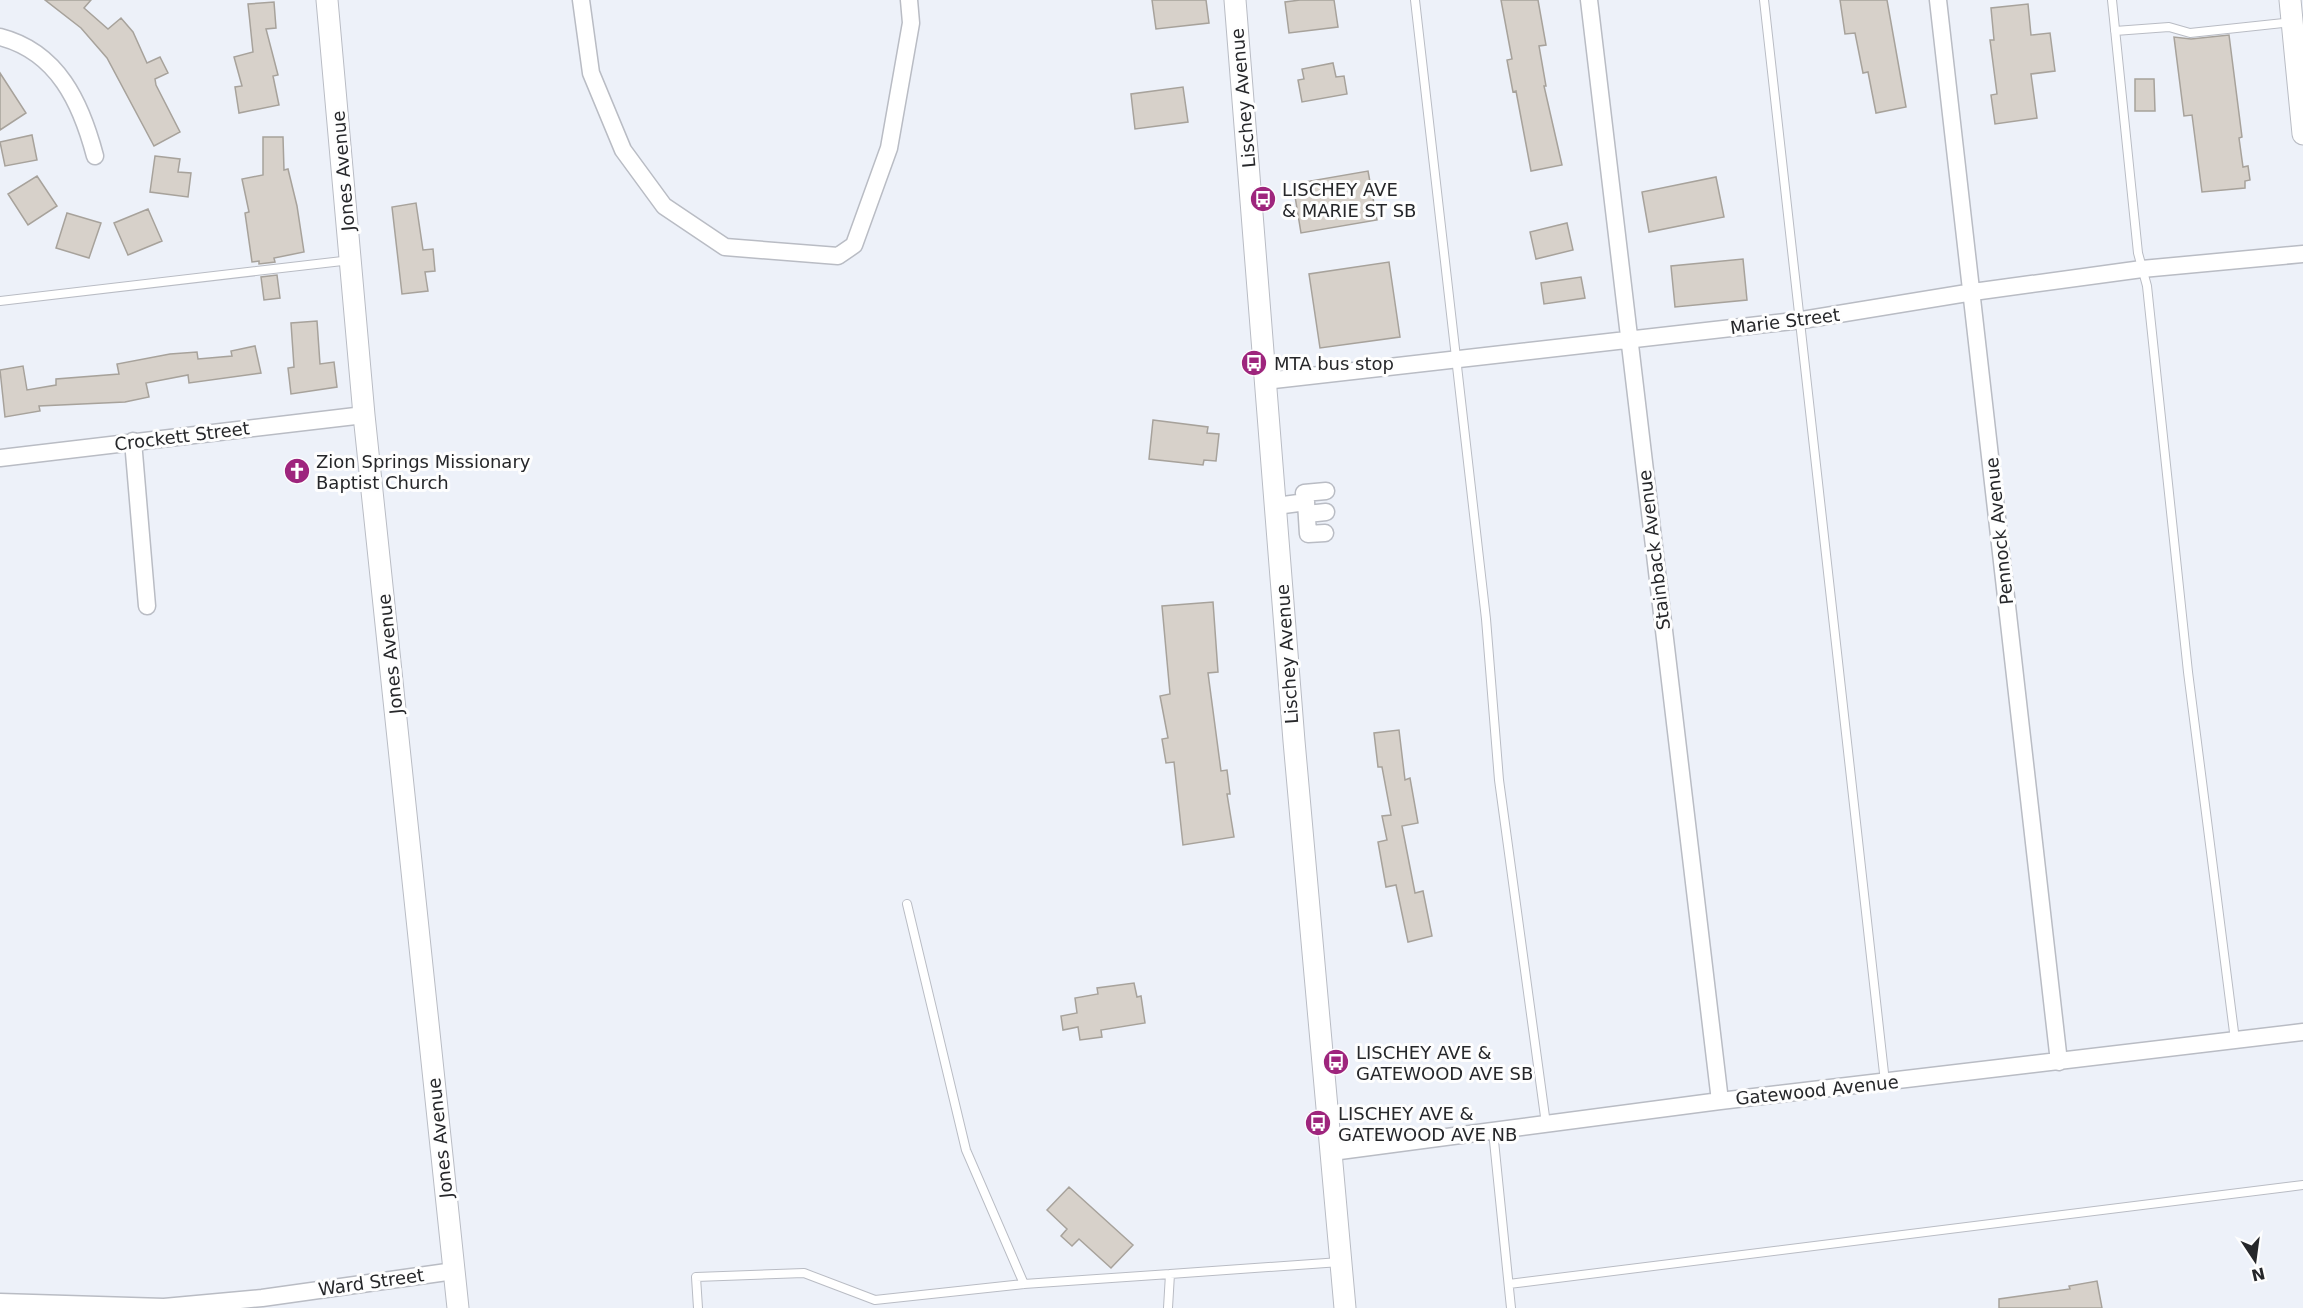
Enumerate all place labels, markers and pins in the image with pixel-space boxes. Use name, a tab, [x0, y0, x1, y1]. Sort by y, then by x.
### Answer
place label: LISCHEY AVE & MARIE ST SB	[1282, 179, 1416, 221]
bus stop icon: LISCHEY AVE & MARIE ST SB	[1248, 184, 1278, 214]
bus stop icon: MTA bus stop	[1239, 348, 1269, 378]
place label: MTA bus stop	[1274, 353, 1394, 374]
place label: Zion Springs Missionary Baptist Church	[316, 451, 531, 493]
church icon: Zion Springs Missionary Baptist Church	[282, 456, 312, 486]
place label: LISCHEY AVE & GATEWOOD AVE SB	[1356, 1042, 1533, 1084]
bus stop icon: LISCHEY AVE & GATEWOOD AVE SB	[1321, 1047, 1351, 1077]
place label: LISCHEY AVE & GATEWOOD AVE NB	[1338, 1103, 1517, 1145]
bus stop icon: LISCHEY AVE & GATEWOOD AVE NB	[1303, 1108, 1333, 1138]

